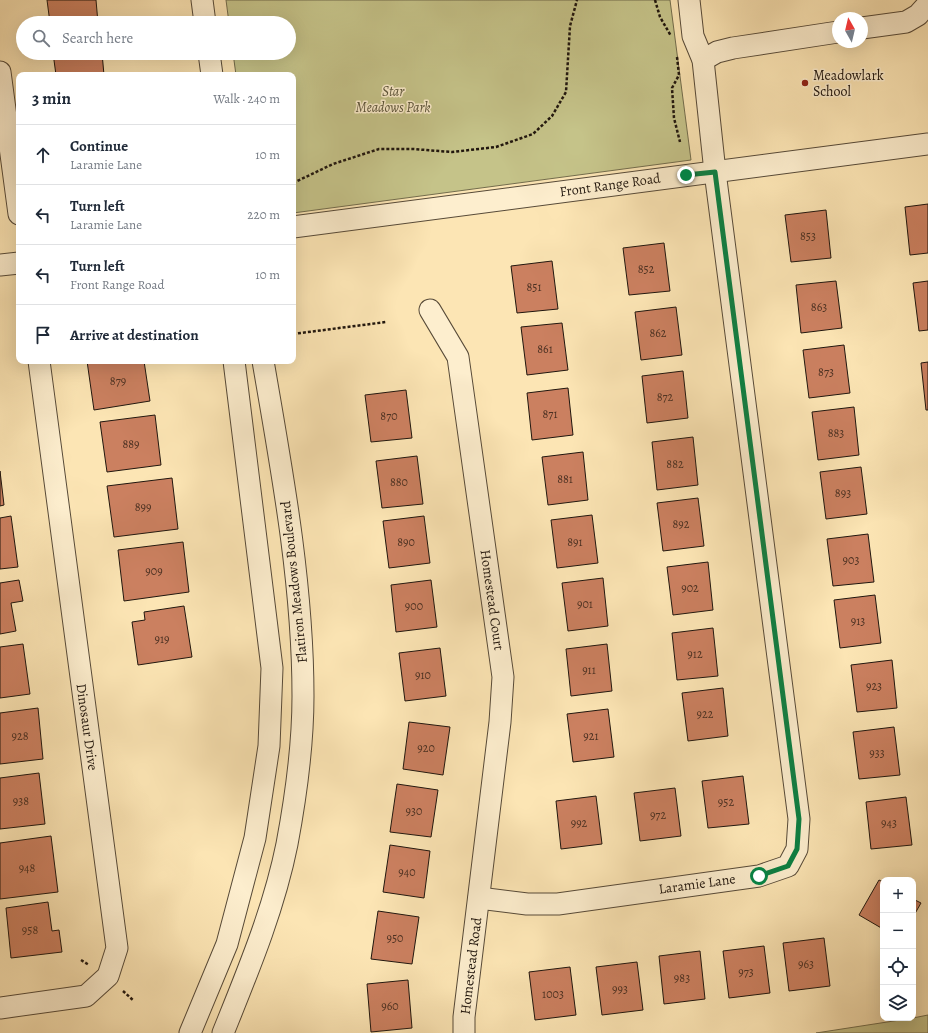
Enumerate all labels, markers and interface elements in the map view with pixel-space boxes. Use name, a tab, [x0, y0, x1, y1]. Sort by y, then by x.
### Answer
north arrow	[832, 12, 868, 48]
search box	[16, 16, 296, 60]
icon: search	[30, 27, 52, 49]
text: Search here	[62, 28, 133, 48]
place label: Meadowlark School	[813, 66, 884, 101]
marker: Meadowlark School	[800, 78, 810, 88]
park label: Star Meadows Park	[356, 82, 430, 117]
text: 3 min	[32, 87, 71, 110]
text: Walk · 240 m	[213, 90, 280, 107]
text: Continue	[70, 136, 128, 156]
icon: ahead	[32, 144, 54, 166]
text: 10 m	[255, 146, 280, 163]
text: Laramie Lane	[70, 156, 142, 173]
route end	[677, 166, 695, 184]
street label: Front Range Road	[558, 168, 662, 201]
text: Turn left	[70, 196, 125, 216]
icon: left	[32, 204, 54, 226]
text: 220 m	[247, 206, 280, 223]
text: Laramie Lane	[70, 216, 142, 233]
house number: 853	[800, 228, 816, 244]
text: Turn left	[70, 256, 125, 276]
house number: 852	[638, 261, 655, 277]
icon: left	[32, 264, 54, 286]
text: 10 m	[255, 266, 280, 283]
text: Front Range Road	[70, 276, 165, 293]
house number: 851	[526, 279, 542, 295]
house number: 863	[811, 299, 827, 315]
icon: arrive	[32, 324, 54, 346]
text: Arrive at destination	[70, 325, 199, 345]
house number: 862	[649, 325, 667, 341]
house number: 861	[537, 341, 553, 357]
house number: 873	[818, 364, 834, 380]
house number: 879	[110, 373, 126, 389]
house number: 872	[657, 389, 674, 405]
house number: 871	[543, 406, 557, 422]
house number: 870	[380, 408, 398, 424]
house number: 883	[828, 425, 844, 441]
house number: 889	[122, 436, 140, 452]
house number: 882	[666, 456, 684, 472]
house number: 881	[557, 471, 573, 487]
house number: 880	[390, 474, 408, 490]
house number: 893	[835, 485, 851, 501]
house number: 899	[135, 499, 151, 515]
street label: Flatiron Meadows Boulevard	[276, 500, 312, 664]
house number: 892	[673, 516, 690, 532]
house number: 890	[397, 534, 415, 550]
house number: 891	[567, 534, 583, 550]
street label: Homestead Court	[476, 548, 509, 652]
house number: 903	[843, 552, 859, 568]
house number: 909	[145, 563, 163, 579]
house number: 902	[681, 580, 699, 596]
house number: 901	[577, 596, 593, 612]
house number: 900	[405, 598, 423, 614]
house number: 913	[851, 613, 865, 629]
house number: 919	[154, 631, 170, 647]
house number: 912	[687, 646, 703, 662]
house number: 911	[582, 662, 596, 678]
house number: 910	[415, 667, 431, 683]
house number: 923	[866, 678, 882, 694]
street label: Dinosaur Drive	[71, 682, 103, 772]
house number: 922	[697, 706, 714, 722]
house number: 928	[12, 728, 29, 744]
house number: 921	[583, 728, 599, 744]
house number: 920	[417, 740, 435, 756]
house number: 933	[869, 745, 885, 761]
house number: 938	[13, 793, 29, 809]
house number: 952	[718, 794, 734, 810]
house number: 930	[406, 803, 422, 819]
house number: 972	[650, 807, 666, 823]
house number: 992	[571, 815, 588, 831]
house number: 943	[881, 815, 897, 831]
house number: 948	[19, 860, 36, 876]
house number: 940	[398, 864, 416, 880]
route start	[750, 867, 768, 885]
street label: Laramie Lane	[657, 869, 737, 899]
map controls	[880, 877, 916, 1021]
button: +	[880, 877, 916, 913]
button: −	[880, 913, 916, 949]
street label: Homestead Road	[456, 916, 486, 1016]
house number: 958	[22, 922, 38, 938]
house number: 950	[386, 930, 404, 946]
button: locate	[880, 949, 916, 985]
house number: 963	[798, 956, 814, 972]
house number: 973	[738, 964, 754, 980]
house number: 983	[674, 970, 690, 986]
house number: 993	[612, 981, 628, 997]
button: layers	[880, 985, 916, 1021]
house number: 1003	[542, 986, 564, 1002]
house number: 960	[381, 998, 399, 1014]

